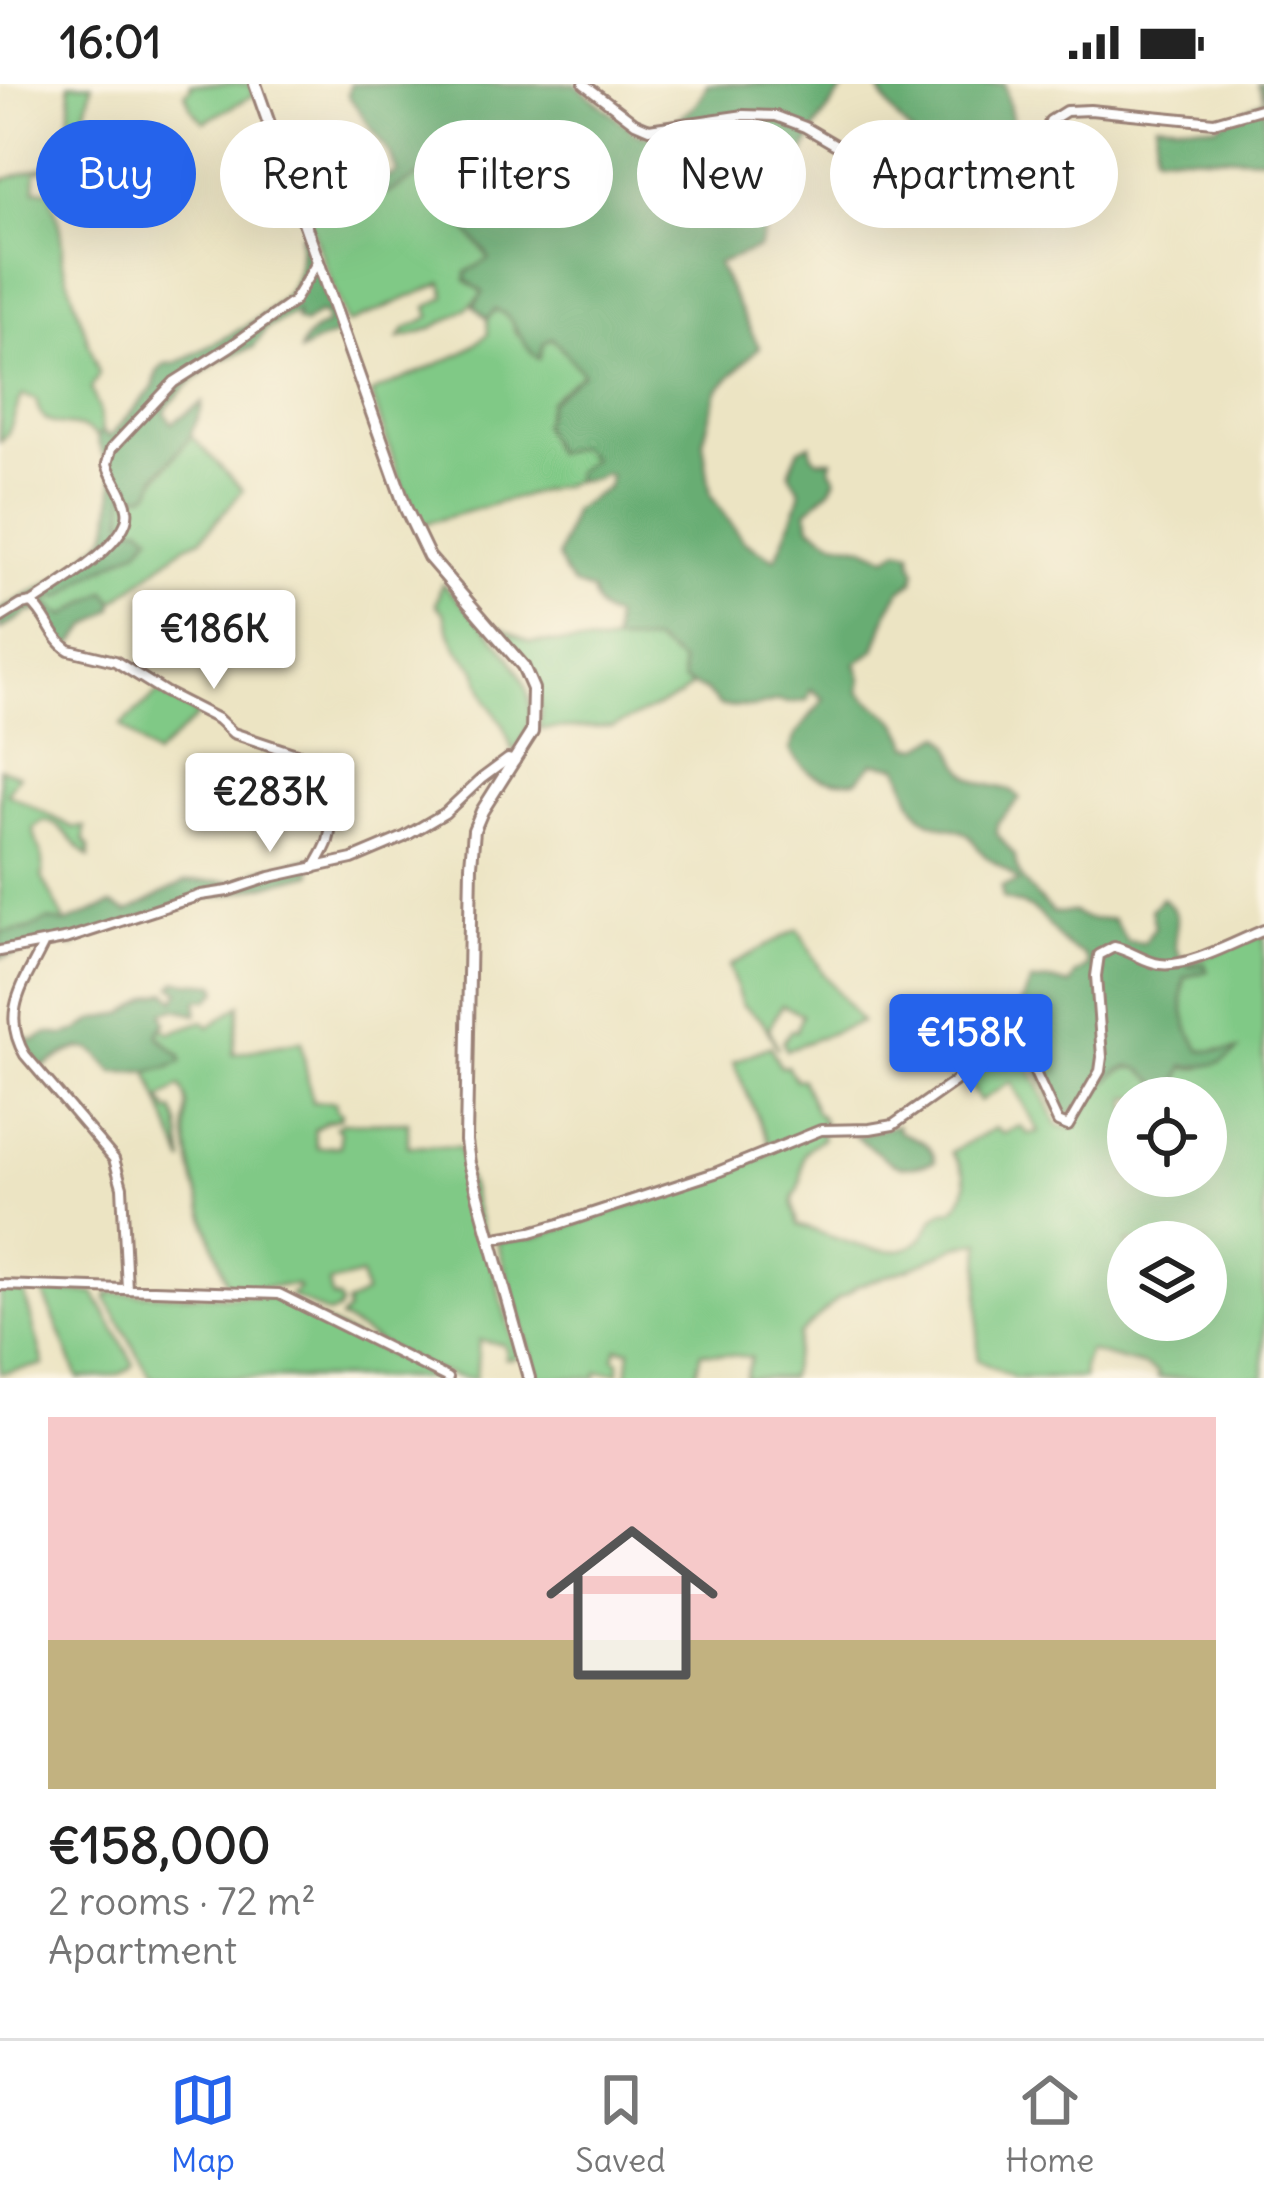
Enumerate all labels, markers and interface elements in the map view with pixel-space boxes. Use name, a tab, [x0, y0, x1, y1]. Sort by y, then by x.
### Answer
text: 16:01	[60, 14, 161, 70]
chip: Buy	[36, 120, 196, 228]
chip: Rent	[220, 120, 390, 228]
chip: Filters	[414, 120, 613, 228]
chip: New	[637, 120, 806, 228]
chip: Apartment	[830, 120, 1118, 228]
pin: €186K	[130, 590, 298, 692]
text: €186K	[159, 604, 269, 653]
pin: €283K	[186, 753, 354, 855]
text: €283K	[212, 767, 328, 816]
pin: €158K	[887, 994, 1055, 1096]
text: €158K	[916, 1008, 1026, 1057]
map controls	[1107, 1077, 1227, 1341]
button: locate	[1107, 1077, 1227, 1197]
button: layers	[1107, 1221, 1227, 1341]
icon: home	[524, 1495, 740, 1711]
text: €158,000	[48, 1813, 271, 1877]
text: 2 rooms · 72 m²	[48, 1877, 316, 1926]
text: Apartment	[48, 1926, 237, 1975]
tab: Map	[170, 2067, 236, 2181]
tab: Saved	[575, 2067, 666, 2181]
tab: Home	[1005, 2067, 1094, 2181]

